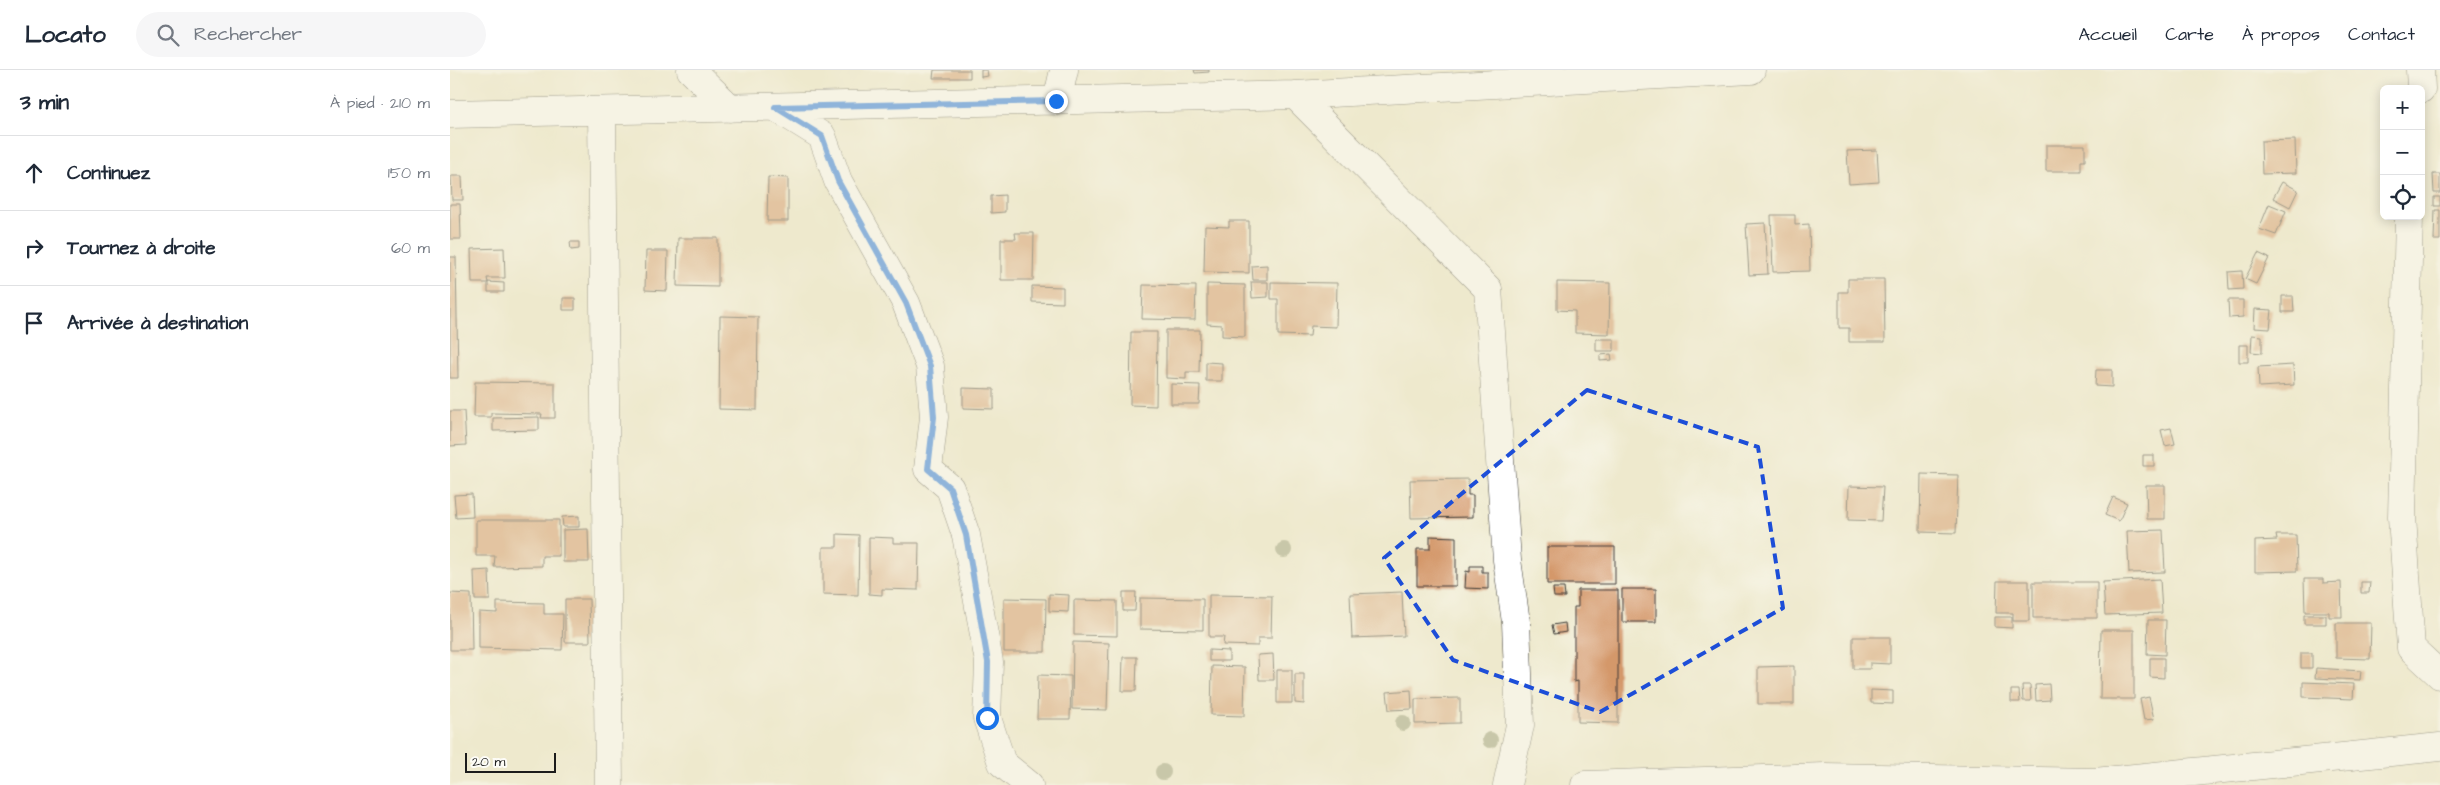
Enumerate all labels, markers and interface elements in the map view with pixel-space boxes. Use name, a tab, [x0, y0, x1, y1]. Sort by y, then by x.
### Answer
search box	[136, 12, 486, 57]
text: Locato	[25, 18, 106, 52]
icon: search	[154, 21, 182, 49]
text: Rechercher	[194, 21, 302, 48]
text: Accueil	[2078, 22, 2137, 47]
text: Carte	[2165, 22, 2214, 47]
text: À propos	[2242, 22, 2320, 47]
text: Contact	[2348, 22, 2415, 47]
map controls	[2380, 85, 2425, 220]
button: +	[2380, 85, 2425, 130]
text: 3 min	[20, 88, 69, 117]
route end	[1045, 90, 1068, 113]
text: À pied · 210 m	[330, 92, 430, 114]
button: −	[2380, 130, 2425, 175]
icon: ahead	[20, 159, 48, 187]
text: Continuez	[67, 160, 150, 187]
text: 150 m	[388, 162, 430, 184]
button: locate	[2380, 175, 2425, 220]
icon: right	[20, 234, 48, 262]
text: Tournez à droite	[67, 235, 215, 262]
text: 60 m	[391, 237, 430, 259]
icon: arrive	[20, 309, 48, 337]
text: Arrivée à destination	[67, 310, 248, 337]
route start	[976, 707, 999, 730]
scale bar	[465, 750, 556, 773]
text: 20 m	[472, 752, 505, 772]

